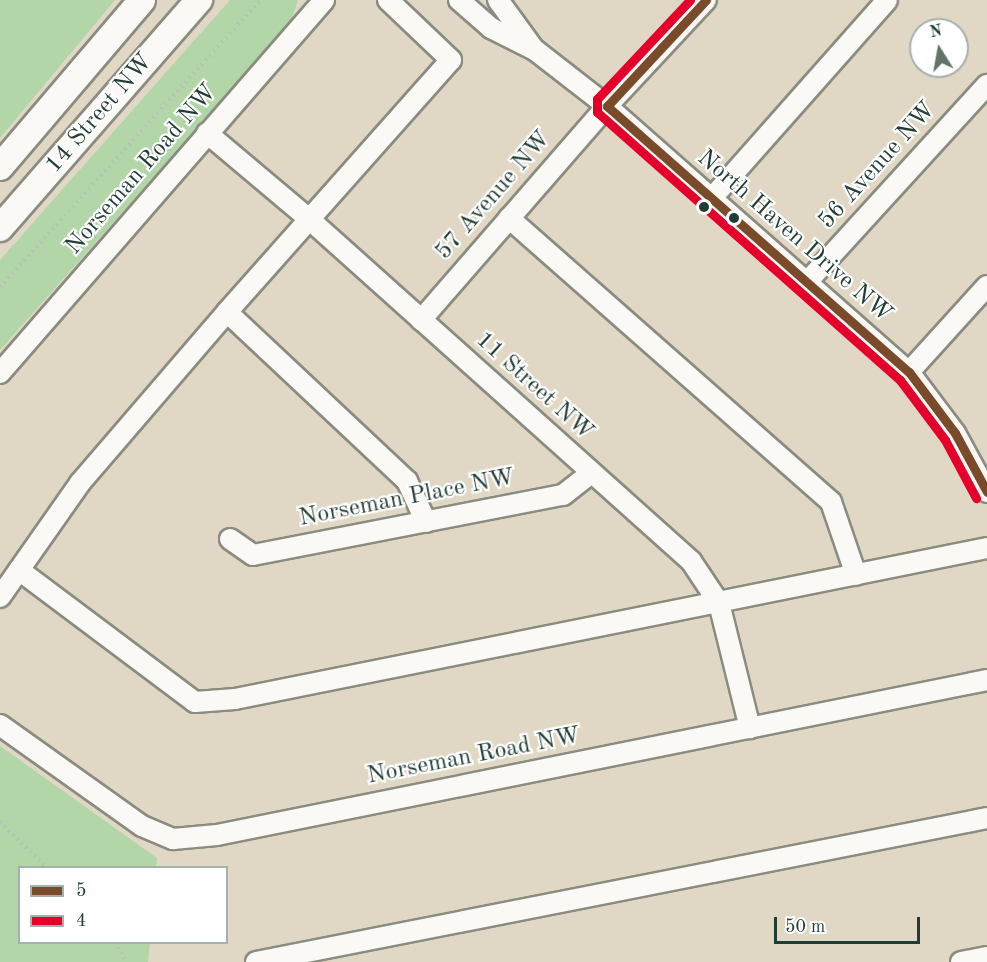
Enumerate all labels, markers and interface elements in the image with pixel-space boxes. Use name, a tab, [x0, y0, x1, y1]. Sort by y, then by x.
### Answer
north arrow	[909, 18, 969, 78]
text: N	[928, 23, 943, 41]
street label: 14 Street NW	[40, 48, 160, 180]
street label: Norseman Road NW	[60, 79, 224, 261]
street label: 56 Avenue NW	[813, 96, 943, 236]
street label: 57 Avenue NW	[430, 126, 558, 266]
street label: North Haven Drive NW	[691, 144, 897, 330]
unlabelled marker	[698, 201, 710, 213]
unlabelled marker	[728, 212, 740, 224]
street label: 11 Street NW	[469, 326, 599, 448]
street label: Norseman Place NW	[297, 464, 517, 534]
street label: Norseman Road NW	[365, 722, 583, 792]
legend	[18, 866, 228, 944]
text: 5	[76, 882, 86, 900]
scale bar	[777, 905, 922, 943]
text: 4	[76, 912, 86, 930]
text: 50 m	[785, 918, 825, 936]

